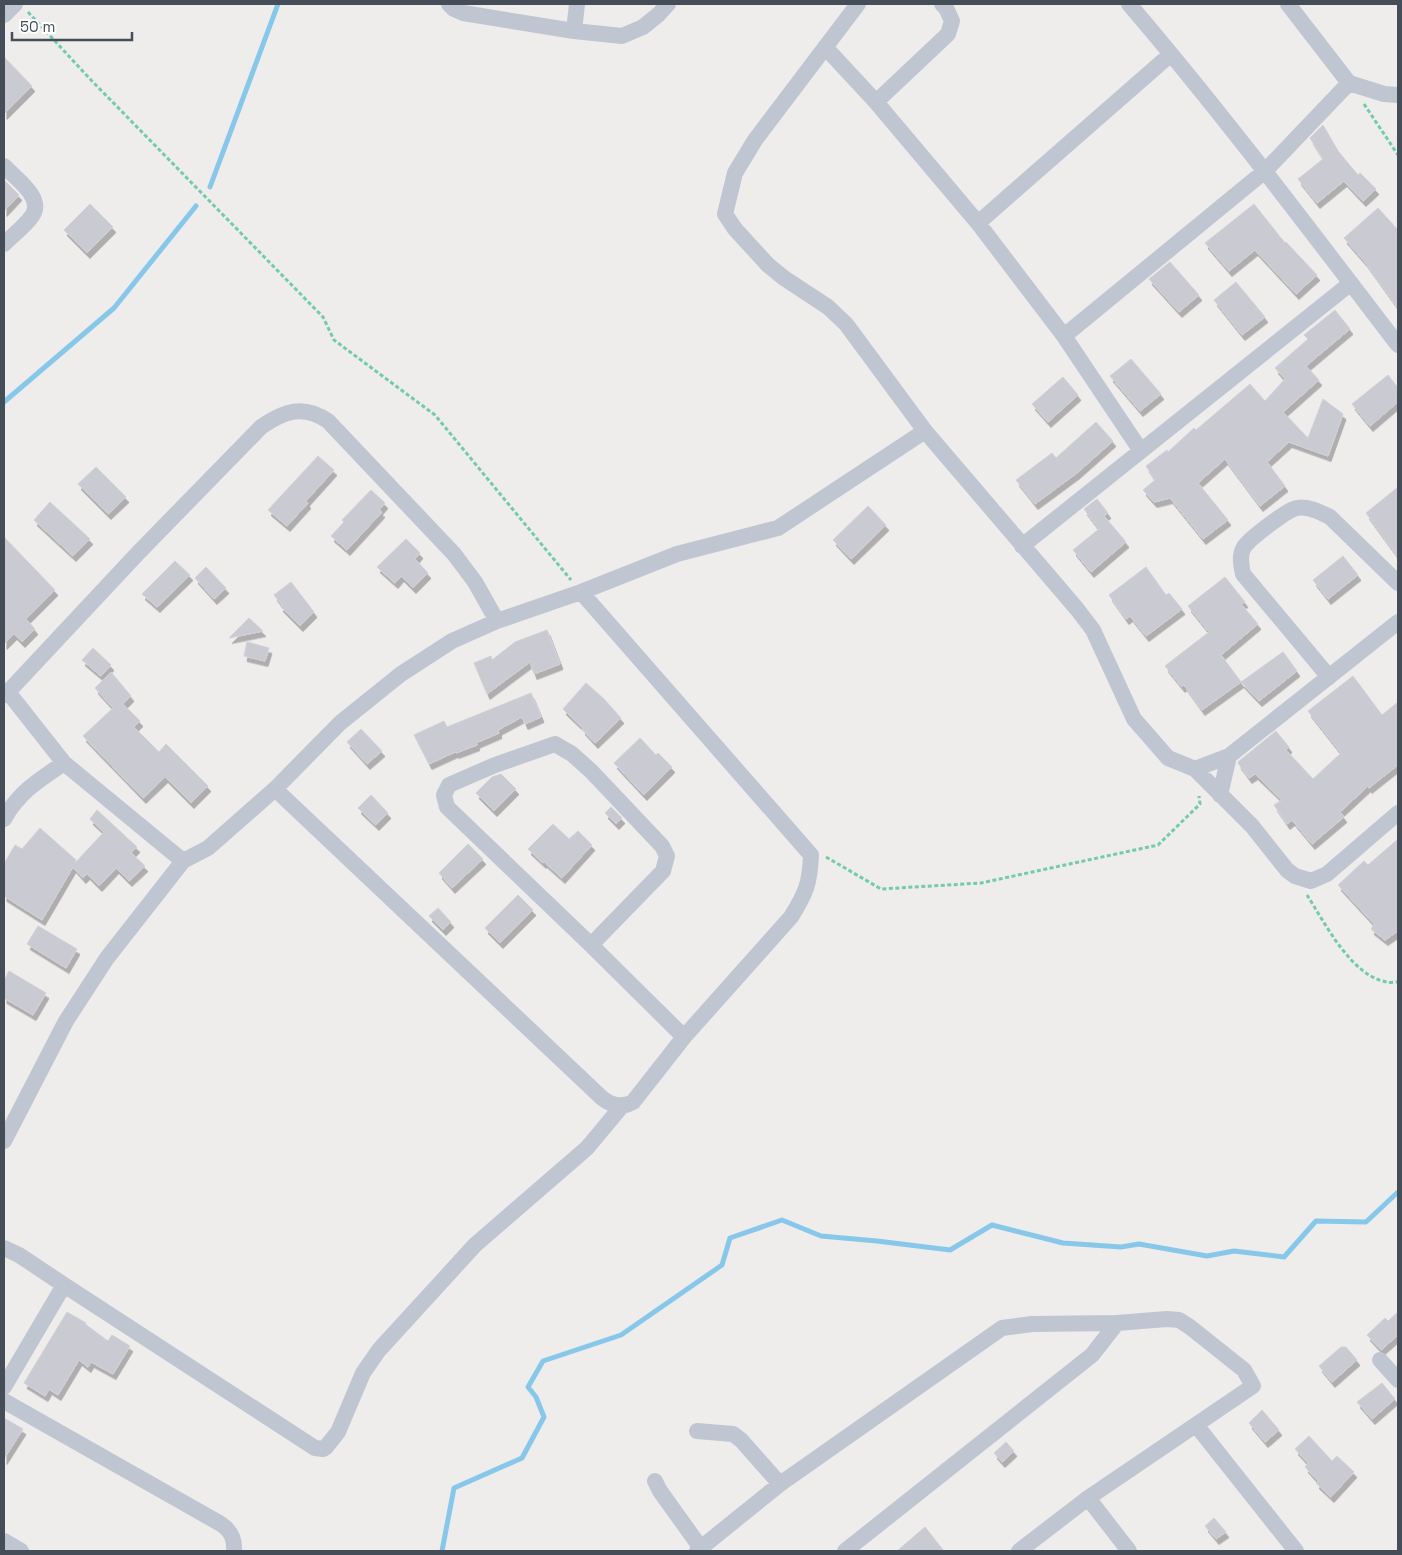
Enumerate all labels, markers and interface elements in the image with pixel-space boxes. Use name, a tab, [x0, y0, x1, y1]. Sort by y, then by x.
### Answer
scale bar	[12, 10, 132, 42]
text: 50 m	[20, 17, 55, 36]

